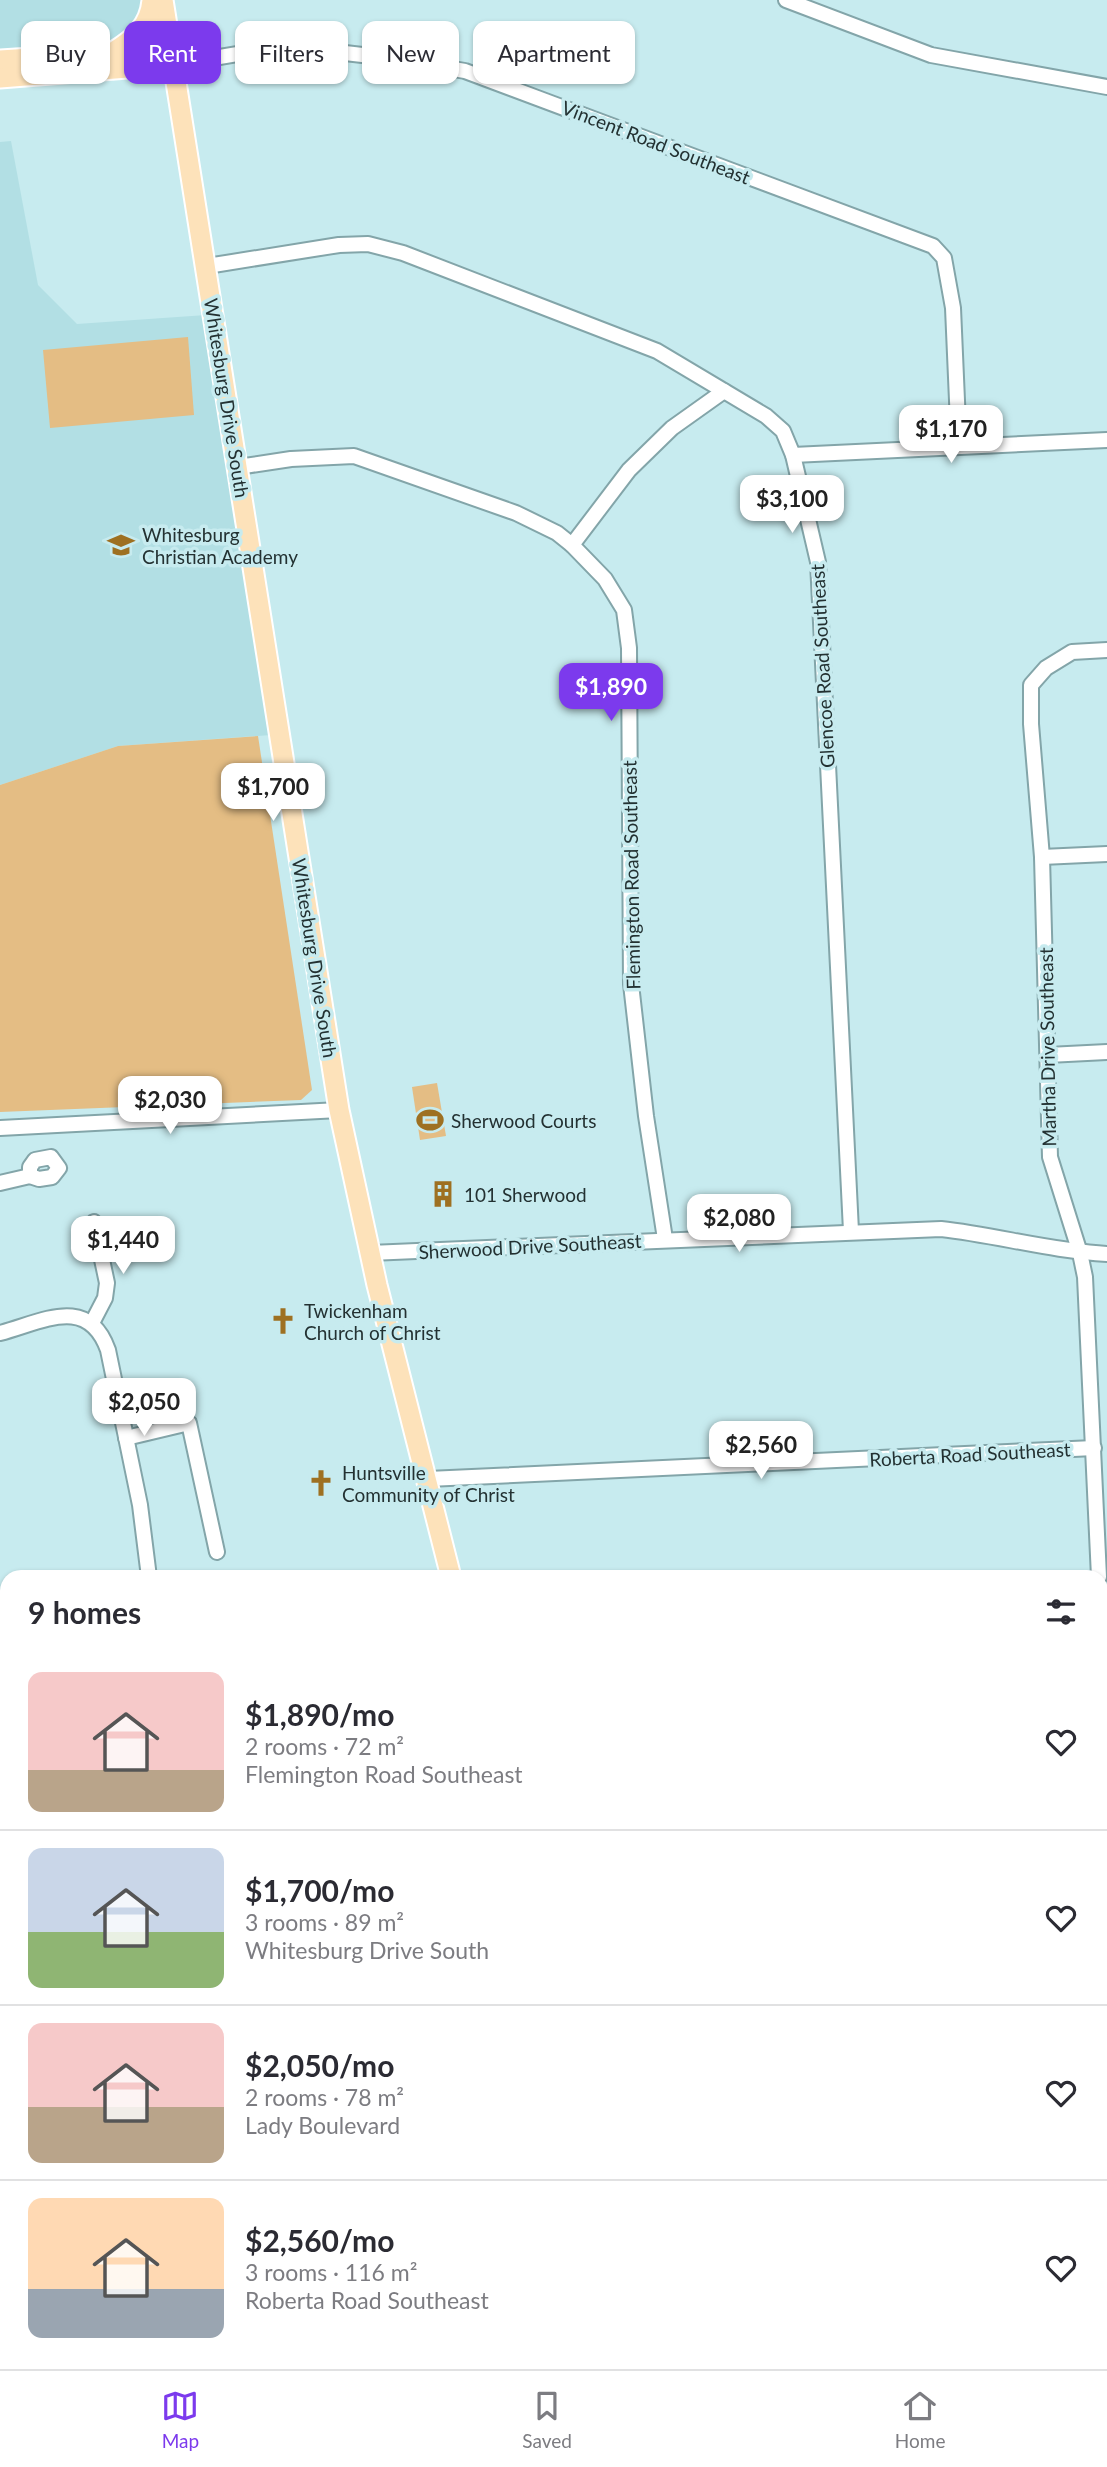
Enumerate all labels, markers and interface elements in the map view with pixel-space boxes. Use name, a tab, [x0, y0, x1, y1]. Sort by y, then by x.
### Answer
chip: Buy	[21, 21, 110, 84]
chip: Rent	[124, 21, 221, 84]
chip: Filters	[235, 21, 348, 84]
chip: New	[362, 21, 459, 84]
chip: Apartment	[473, 21, 635, 84]
street label: Vincent Road Southeast	[559, 95, 753, 189]
street label: Whitesburg Drive South	[200, 297, 254, 499]
pin: $1,170	[894, 406, 1008, 465]
text: $1,170	[915, 414, 987, 442]
pin: $3,100	[735, 476, 849, 535]
text: $3,100	[756, 484, 828, 512]
place label: Whitesburg Christian Academy	[142, 523, 298, 568]
school or university icon: Whitesburg Christian Academy	[106, 530, 136, 560]
street label: Glencoe Road Southeast	[805, 563, 839, 768]
pin: $1,890	[554, 664, 668, 723]
text: $1,890	[575, 672, 647, 700]
street label: Flemington Road Southeast	[617, 760, 644, 990]
pin: $1,700	[216, 764, 330, 823]
text: $1,700	[237, 772, 309, 800]
street label: Whitesburg Drive South	[288, 857, 342, 1059]
street label: Martha Drive Southeast	[1034, 947, 1060, 1147]
pin: $2,030	[113, 1076, 227, 1136]
text: $2,030	[134, 1085, 206, 1113]
sports icon: Sherwood Courts	[415, 1105, 445, 1135]
place label: Sherwood Courts	[451, 1109, 596, 1132]
building icon: 101 Sherwood	[428, 1179, 458, 1209]
place label: 101 Sherwood	[464, 1183, 587, 1206]
pin: $2,080	[682, 1194, 796, 1254]
text: $2,080	[703, 1203, 775, 1231]
pin: $1,440	[66, 1216, 180, 1276]
text: $1,440	[87, 1225, 159, 1253]
street label: Sherwood Drive Southeast	[418, 1229, 642, 1263]
place label: Twickenham Church of Christ	[304, 1299, 441, 1344]
church icon: Twickenham Church of Christ	[268, 1306, 298, 1336]
pin: $2,050	[87, 1378, 201, 1438]
text: $2,050	[108, 1387, 180, 1415]
pin: $2,560	[704, 1422, 818, 1481]
text: $2,560	[725, 1430, 797, 1458]
street label: Roberta Road Southeast	[869, 1437, 1071, 1471]
place label: Huntsville Community of Christ	[342, 1461, 515, 1506]
church icon: Huntsville Community of Christ	[306, 1468, 336, 1498]
icon: filters	[1042, 1593, 1080, 1631]
text: 9 homes	[28, 1594, 141, 1630]
text: $1,890/mo	[245, 1696, 394, 1732]
icon: home	[84, 1700, 168, 1784]
icon: heart	[1042, 1723, 1080, 1761]
text: 2 rooms · 72 m²	[245, 1732, 404, 1760]
text: Flemington Road Southeast	[245, 1760, 523, 1788]
text: $1,700/mo	[245, 1872, 394, 1908]
icon: home	[84, 1876, 168, 1960]
icon: heart	[1042, 1899, 1080, 1937]
text: 3 rooms · 89 m²	[245, 1908, 404, 1936]
text: Whitesburg Drive South	[245, 1936, 489, 1964]
text: $2,050/mo	[245, 2047, 394, 2083]
icon: home	[84, 2051, 168, 2135]
icon: heart	[1042, 2074, 1080, 2112]
text: 2 rooms · 78 m²	[245, 2083, 404, 2111]
text: Lady Boulevard	[245, 2111, 400, 2139]
text: $2,560/mo	[245, 2222, 394, 2258]
icon: home	[84, 2226, 168, 2310]
icon: heart	[1042, 2249, 1080, 2287]
text: 3 rooms · 116 m²	[245, 2258, 417, 2286]
text: Roberta Road Southeast	[245, 2286, 489, 2314]
tab: Map	[161, 2387, 199, 2452]
tab: Saved	[522, 2387, 572, 2452]
tab: Home	[895, 2387, 946, 2452]

